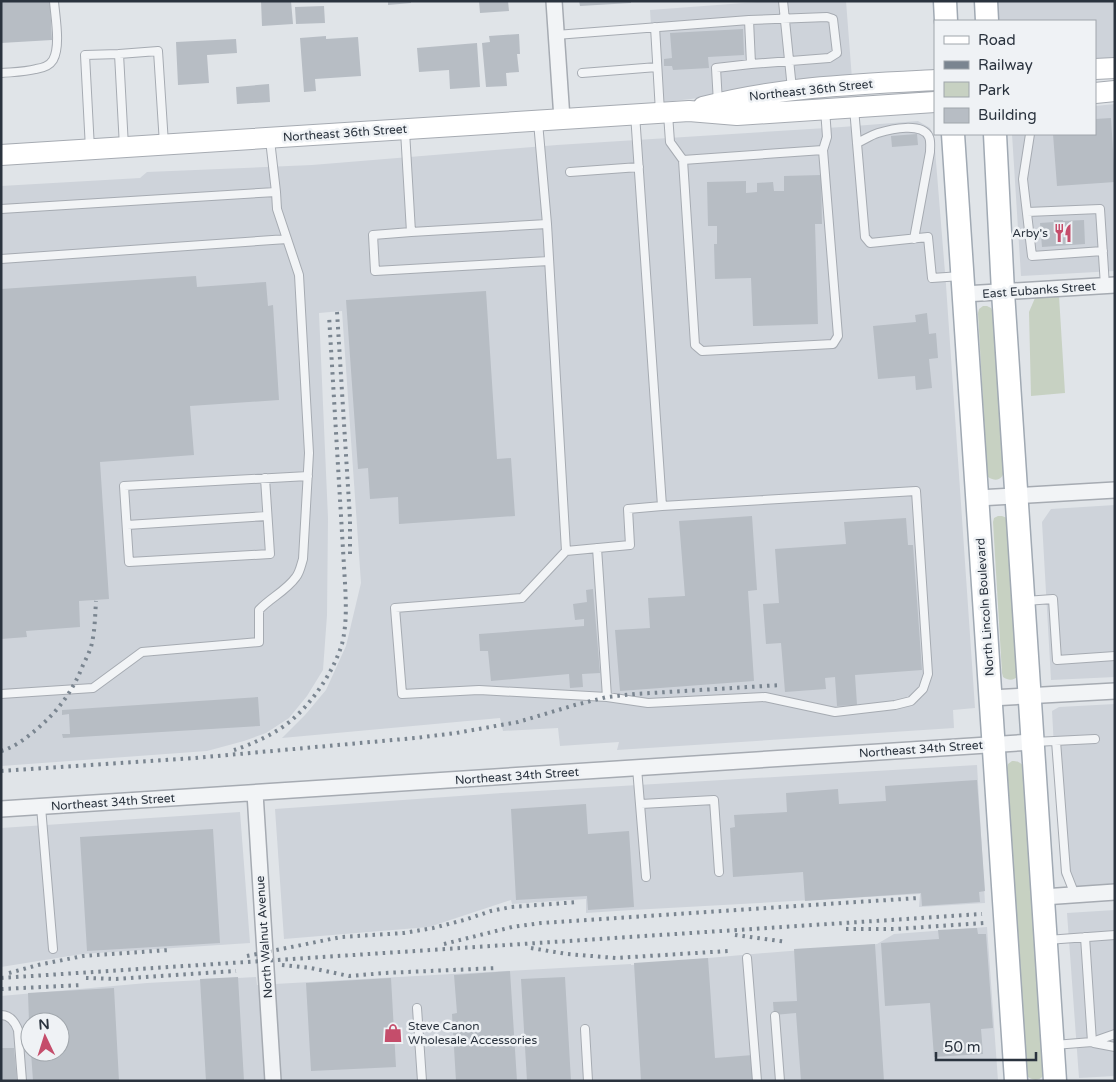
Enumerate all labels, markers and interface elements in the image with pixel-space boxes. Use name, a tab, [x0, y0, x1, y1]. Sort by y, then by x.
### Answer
legend	[934, 20, 1096, 135]
text: Road	[978, 31, 1016, 49]
text: Railway	[978, 56, 1033, 74]
street label: Northeast 36th Street	[748, 76, 874, 103]
text: Park	[978, 81, 1010, 99]
text: Building	[978, 106, 1037, 124]
street label: Northeast 36th Street	[282, 122, 408, 144]
restaurant icon: Arby's	[1052, 222, 1074, 244]
place label: Arby's	[1012, 226, 1048, 240]
street label: East Eubanks Street	[982, 279, 1097, 301]
street label: North Lincoln Boulevard	[973, 538, 997, 676]
street label: Northeast 34th Street	[858, 738, 984, 760]
street label: Northeast 34th Street	[454, 765, 580, 787]
street label: Northeast 34th Street	[50, 791, 176, 813]
street label: North Walnut Avenue	[253, 875, 275, 999]
north arrow	[20, 1012, 70, 1062]
text: N	[38, 1016, 50, 1033]
place label: Steve Canon Wholesale Accessories	[408, 1019, 537, 1047]
shop icon: Steve Canon Wholesale Accessories	[382, 1022, 404, 1044]
scale bar	[936, 1030, 1036, 1062]
text: 50 m	[944, 1038, 981, 1056]

